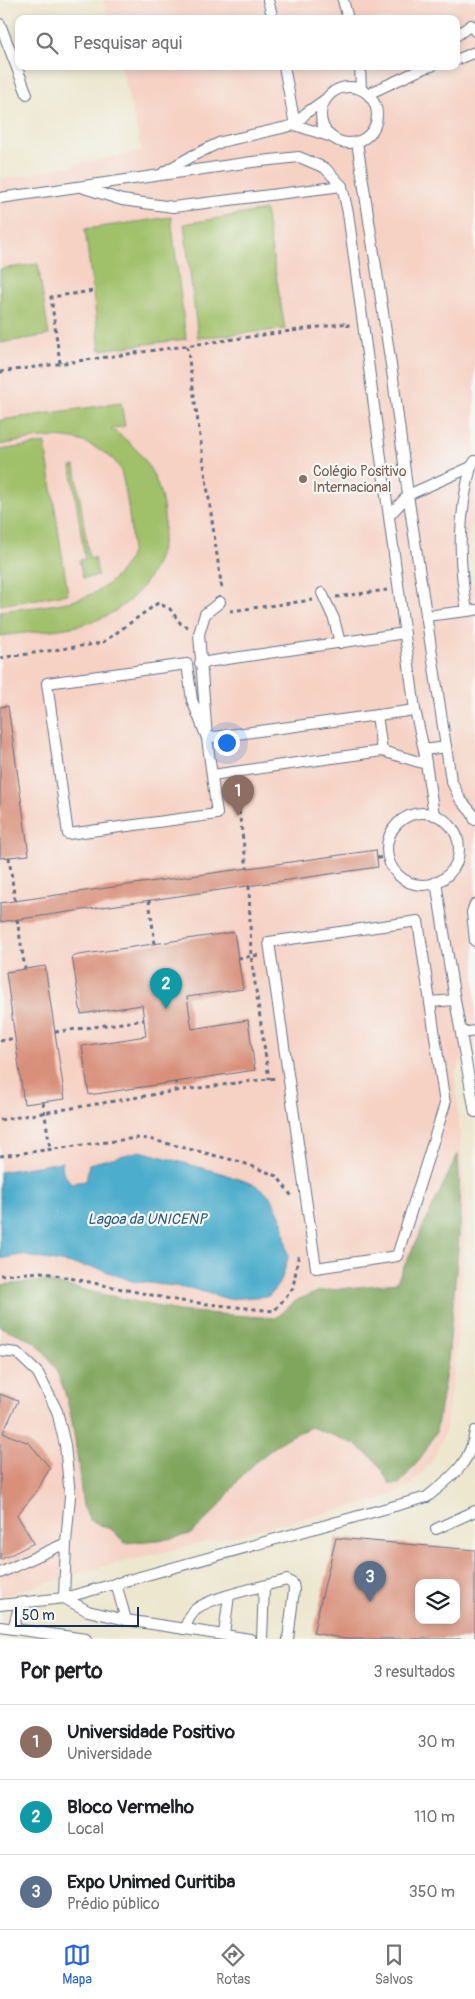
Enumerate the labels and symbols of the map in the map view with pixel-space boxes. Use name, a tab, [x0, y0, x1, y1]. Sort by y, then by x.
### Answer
place label: Colégio Positivo Internacional	[313, 463, 407, 496]
marker: Colégio Positivo Internacional	[297, 473, 309, 485]
your location	[214, 730, 240, 756]
pin: 1	[222, 775, 254, 816]
pin: 2	[150, 968, 182, 1009]
water label: Lagoa da UNICENP	[88, 1210, 208, 1229]
pin: 3	[354, 1561, 386, 1602]
scale bar	[15, 1604, 139, 1627]

